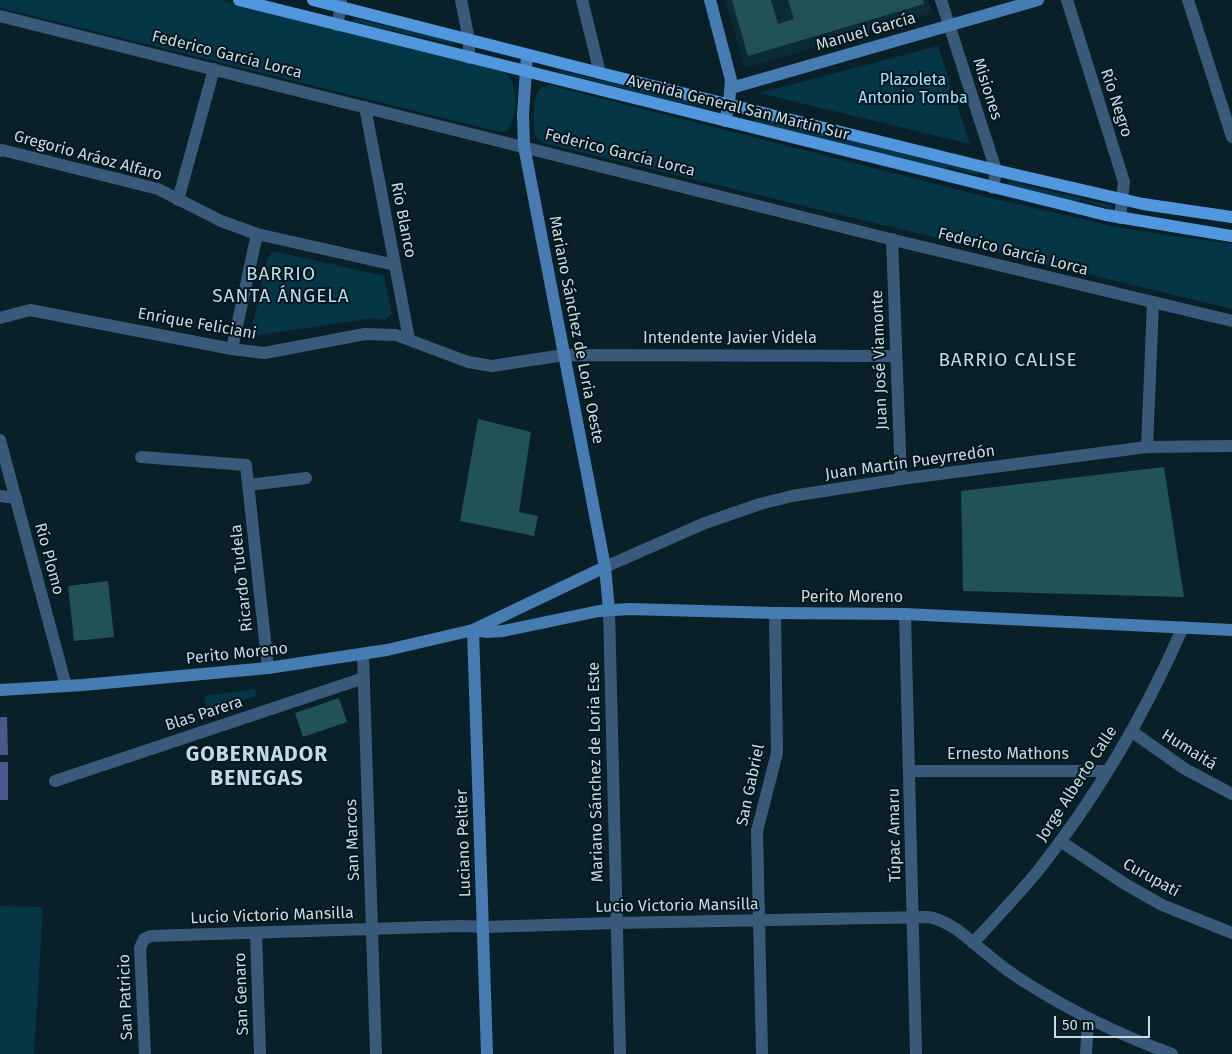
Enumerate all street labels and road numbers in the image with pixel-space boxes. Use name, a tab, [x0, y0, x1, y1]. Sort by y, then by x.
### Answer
street label: Manuel García	[814, 9, 918, 55]
street label: Federico García Lorca	[150, 27, 304, 83]
street label: Misiones	[968, 56, 1006, 122]
street label: Río Negro	[1096, 66, 1136, 140]
street label: Avenida General San Martín Sur	[625, 71, 851, 145]
street label: Federico García Lorca	[543, 125, 697, 181]
street label: Gregorio Aráoz Alfaro	[12, 127, 164, 185]
street label: Río Blanco	[386, 180, 420, 260]
street label: Mariano Sánchez de Loria Oeste	[544, 214, 608, 446]
street label: Federico García Lorca	[936, 224, 1090, 280]
street label: Juan José Viamonte	[868, 290, 892, 430]
street label: Enrique Feliciani	[136, 304, 258, 344]
street label: Intendente Javier Videla	[643, 329, 817, 349]
street label: Juan Martín Pueyrredón	[824, 442, 996, 484]
street label: Río Plomo	[30, 521, 68, 597]
street label: Ricardo Tudela	[227, 523, 257, 633]
street label: Perito Moreno	[801, 588, 903, 608]
street label: Perito Moreno	[185, 639, 289, 669]
street label: Mariano Sánchez de Loria Este	[584, 662, 608, 882]
street label: Blas Parera	[163, 692, 245, 736]
street label: Jorge Alberto Calle	[1032, 723, 1122, 845]
street label: Humaitá	[1158, 726, 1220, 774]
street label: San Gabriel	[733, 742, 769, 828]
street label: Ernesto Mathons	[947, 745, 1069, 765]
street label: Túpac Amaru	[885, 788, 905, 882]
street label: Luciano Peltier	[453, 789, 475, 897]
street label: San Marcos	[342, 799, 364, 881]
street label: Curupatí	[1119, 855, 1183, 901]
street label: Lucio Victorio Mansilla	[595, 895, 759, 917]
street label: Lucio Victorio Mansilla	[190, 904, 354, 928]
street label: San Genaro	[231, 952, 253, 1036]
street label: San Patricio	[115, 954, 137, 1040]

